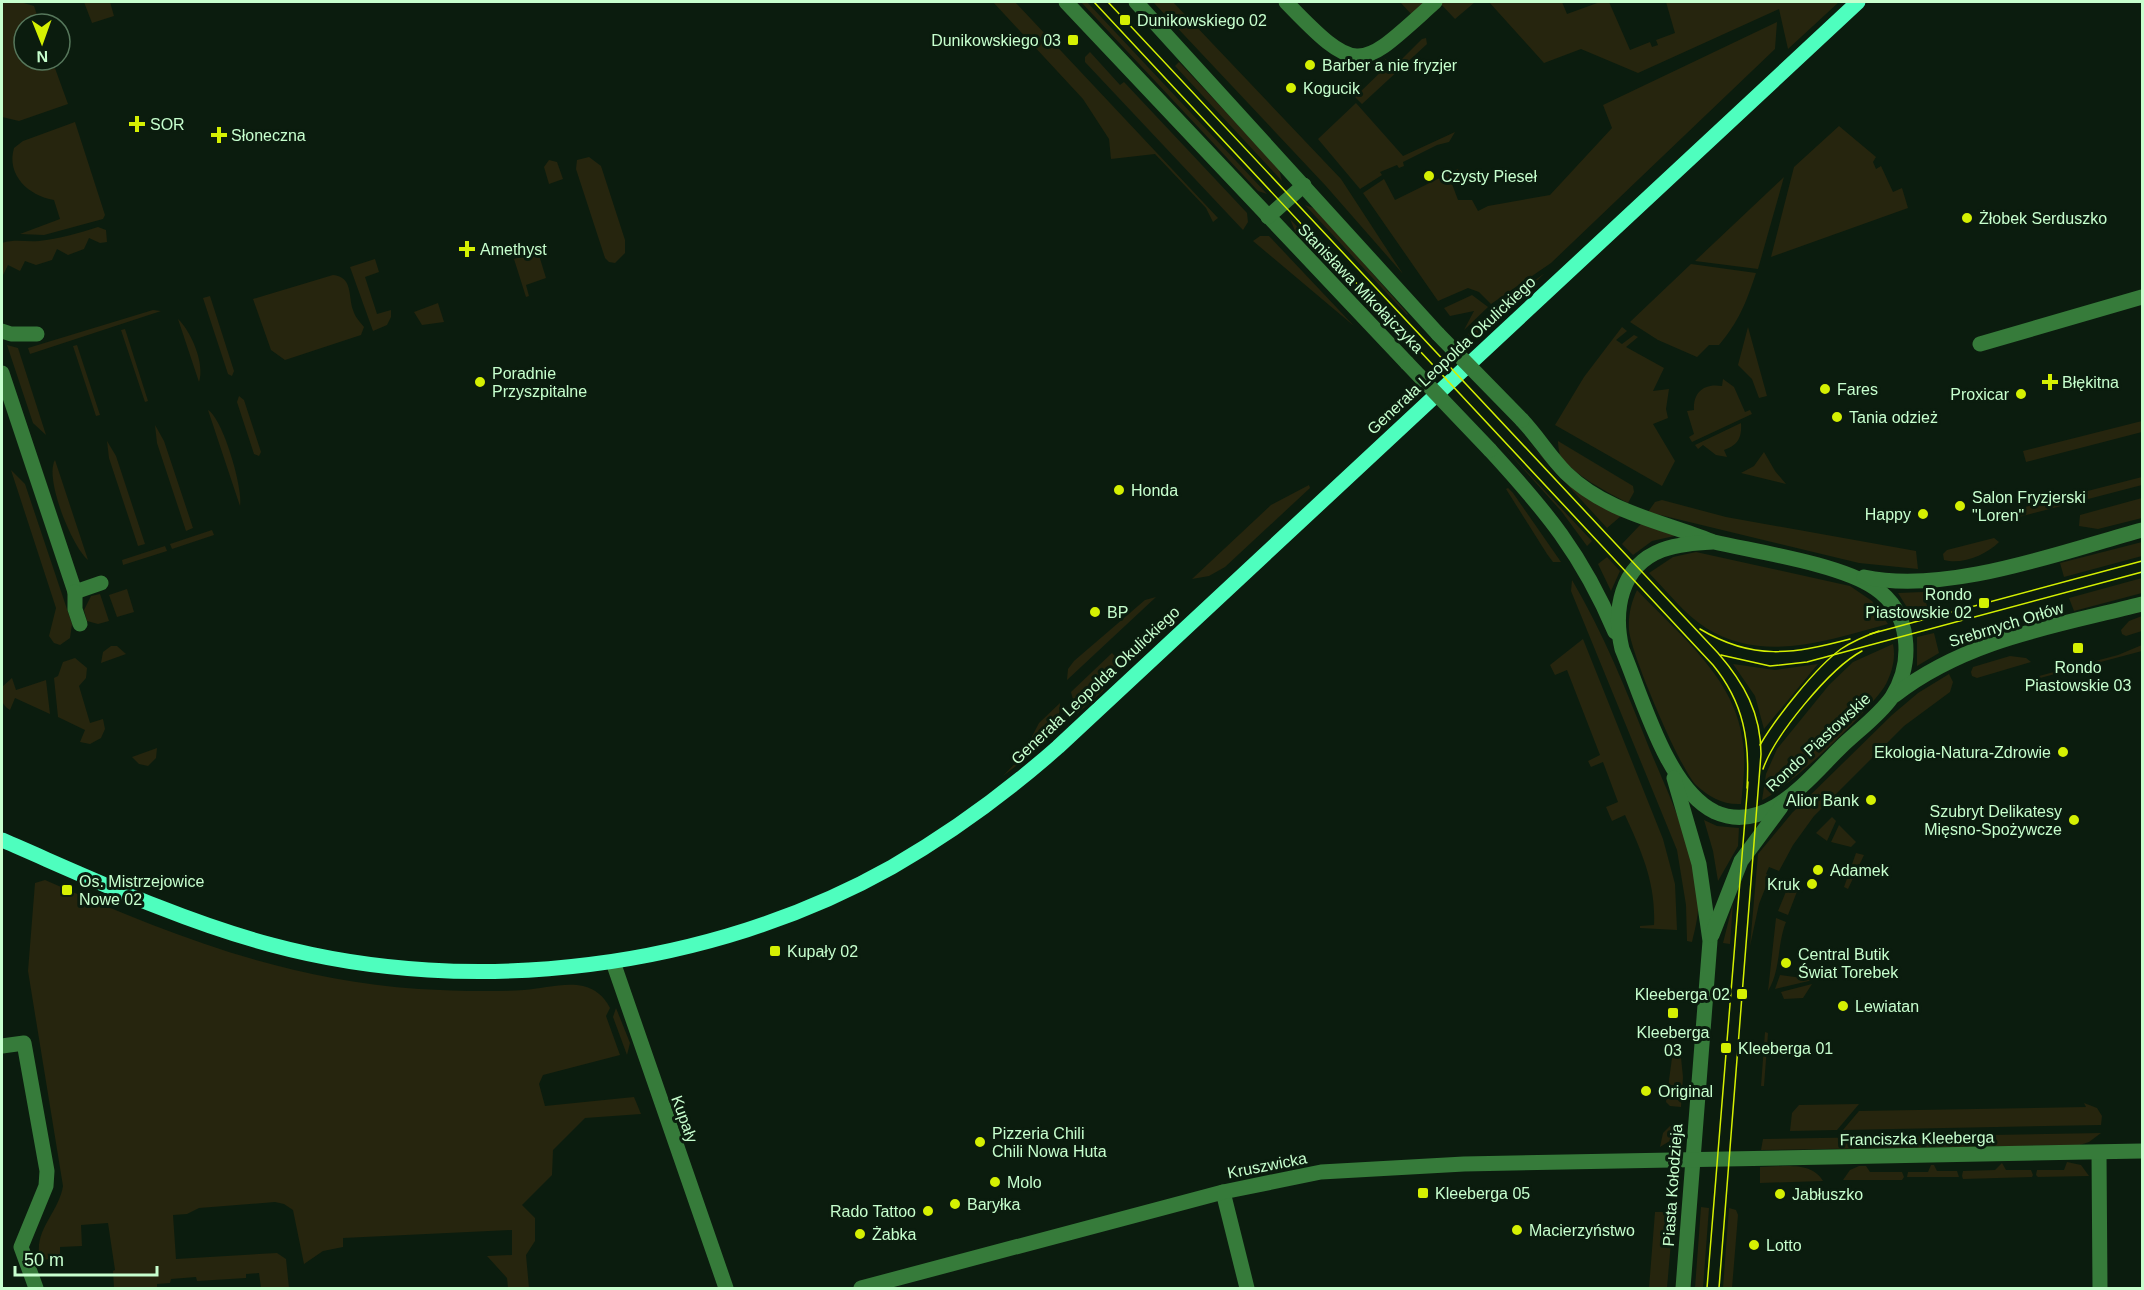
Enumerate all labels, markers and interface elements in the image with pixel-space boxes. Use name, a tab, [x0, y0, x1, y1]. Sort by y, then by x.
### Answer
north arrow	[12, 12, 72, 72]
place label: Dunikowskiego 02	[1137, 12, 1267, 29]
marker: Dunikowskiego 02	[1118, 13, 1132, 27]
place label: Dunikowskiego 03	[931, 32, 1061, 49]
marker: Dunikowskiego 03	[1066, 33, 1080, 47]
text: N	[36, 48, 48, 65]
place label: Barber a nie fryzjer	[1322, 57, 1458, 74]
marker: Barber a nie fryzjer	[1303, 58, 1317, 72]
place label: Kogucik	[1303, 80, 1361, 97]
marker: Kogucik	[1284, 81, 1298, 95]
marker: SOR	[128, 115, 146, 133]
place label: SOR	[150, 116, 185, 133]
place label: Słoneczna	[231, 127, 306, 144]
marker: Słoneczna	[212, 128, 226, 142]
place label: Czysty Pieseł	[1441, 168, 1537, 185]
marker: Czysty Pieseł	[1422, 169, 1436, 183]
place label: Żłobek Serduszko	[1979, 209, 2107, 227]
marker: Żłobek Serduszko	[1960, 211, 1974, 225]
street label: Stanisława Mikołajczyka	[1295, 220, 1427, 356]
marker: Amethyst	[458, 240, 476, 258]
place label: Amethyst	[480, 241, 547, 258]
street label: Generała Leopolda Okulickiego	[1364, 273, 1539, 438]
place label: Poradnie Przyszpitalne	[492, 365, 587, 400]
place label: Błękitna	[2062, 374, 2119, 391]
marker: Poradnie Przyszpitalne	[473, 375, 487, 389]
marker: Błękitna	[2043, 375, 2057, 389]
place label: Fares	[1837, 381, 1878, 398]
marker: Fares	[1818, 382, 1832, 396]
place label: Proxicar	[1950, 386, 2010, 403]
marker: Proxicar	[2014, 387, 2028, 401]
place label: Tania odzież	[1849, 409, 1938, 426]
marker: Tania odzież	[1830, 410, 1844, 424]
place label: Honda	[1131, 482, 1178, 499]
marker: Honda	[1112, 483, 1126, 497]
place label: Salon Fryzjerski "Loren"	[1972, 489, 2086, 524]
marker: Salon Fryzjerski "Loren"	[1953, 499, 1967, 513]
place label: Happy	[1865, 506, 1911, 523]
marker: Happy	[1916, 507, 1930, 521]
place label: Rondo Piastowskie 02	[1865, 586, 1972, 621]
marker: Rondo Piastowskie 02	[1977, 596, 1991, 610]
street label: Srebrnych Orłów	[1947, 599, 2066, 650]
street label: Generała Leopolda Okulickiego	[1008, 603, 1183, 768]
place label: BP	[1107, 604, 1128, 621]
marker: BP	[1088, 605, 1102, 619]
marker: Rondo Piastowskie 03	[2071, 641, 2085, 655]
place label: Rondo Piastowskie 03	[2025, 659, 2131, 694]
street label: Rondo Piastowskie	[1763, 690, 1874, 795]
place label: Ekologia-Natura-Zdrowie	[1874, 744, 2051, 761]
marker: Ekologia-Natura-Zdrowie	[2056, 745, 2070, 759]
place label: Alior Bank	[1786, 792, 1860, 809]
marker: Alior Bank	[1864, 793, 1878, 807]
place label: Szubryt Delikatesy Mięsno-Spożywcze	[1924, 803, 2062, 838]
marker: Szubryt Delikatesy Mięsno-Spożywcze	[2067, 813, 2081, 827]
place label: Adamek	[1830, 862, 1890, 879]
marker: Adamek	[1811, 863, 1825, 877]
place label: Os. Mistrzejowice Nowe 02	[79, 873, 204, 908]
place label: Kruk	[1767, 876, 1801, 893]
marker: Kruk	[1805, 877, 1819, 891]
marker: Os. Mistrzejowice Nowe 02	[60, 883, 74, 897]
place label: Kupały 02	[787, 943, 858, 960]
marker: Kupały 02	[768, 944, 782, 958]
place label: Central Butik Świat Torebek	[1798, 946, 1899, 981]
marker: Central Butik Świat Torebek	[1779, 956, 1793, 970]
place label: Kleeberga 02	[1635, 986, 1730, 1003]
marker: Kleeberga 02	[1735, 987, 1749, 1001]
place label: Lewiatan	[1855, 998, 1919, 1015]
marker: Lewiatan	[1836, 999, 1850, 1013]
marker: Kleeberga 03	[1666, 1006, 1680, 1020]
place label: Kleeberga 03	[1637, 1024, 1710, 1059]
place label: Kleeberga 01	[1738, 1040, 1833, 1057]
marker: Kleeberga 01	[1719, 1041, 1733, 1055]
place label: Original	[1658, 1083, 1713, 1100]
marker: Original	[1639, 1084, 1653, 1098]
street label: Kupały	[668, 1093, 701, 1145]
street label: Piasta Kołodzieja	[1660, 1123, 1685, 1247]
place label: Pizzeria Chili Chili Nowa Huta	[992, 1125, 1107, 1160]
street label: Franciszka Kleeberga	[1839, 1129, 1995, 1148]
marker: Pizzeria Chili Chili Nowa Huta	[973, 1135, 987, 1149]
street label: Kruszwicka	[1226, 1149, 1309, 1182]
place label: Molo	[1007, 1174, 1042, 1191]
marker: Molo	[988, 1175, 1002, 1189]
place label: Kleeberga 05	[1435, 1185, 1530, 1202]
marker: Kleeberga 05	[1416, 1186, 1430, 1200]
place label: Jabłuszko	[1792, 1186, 1863, 1203]
marker: Jabłuszko	[1773, 1187, 1787, 1201]
place label: Baryłka	[967, 1196, 1020, 1213]
marker: Baryłka	[948, 1197, 962, 1211]
place label: Rado Tattoo	[830, 1203, 916, 1220]
marker: Rado Tattoo	[921, 1204, 935, 1218]
place label: Macierzyństwo	[1529, 1222, 1635, 1239]
marker: Macierzyństwo	[1510, 1223, 1524, 1237]
place label: Żabka	[872, 1225, 917, 1243]
marker: Żabka	[853, 1227, 867, 1241]
place label: Lotto	[1766, 1237, 1802, 1254]
marker: Lotto	[1747, 1238, 1761, 1252]
scale bar	[15, 1239, 158, 1277]
text: 50 m	[24, 1250, 64, 1270]

